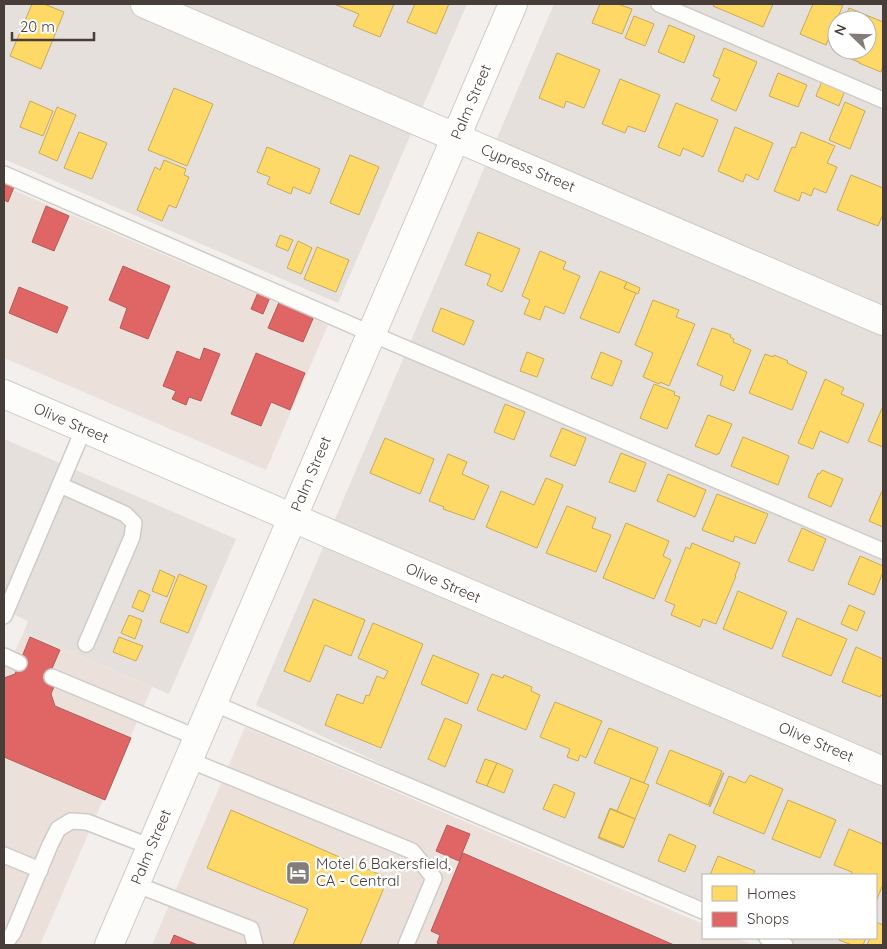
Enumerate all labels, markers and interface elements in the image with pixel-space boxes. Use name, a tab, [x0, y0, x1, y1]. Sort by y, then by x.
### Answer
scale bar	[12, 10, 95, 42]
north arrow	[827, 10, 877, 60]
text: 20 m	[20, 17, 55, 36]
text: N	[830, 22, 850, 38]
street label: Palm Street	[446, 61, 495, 142]
street label: Cypress Street	[478, 139, 578, 196]
street label: Olive Street	[31, 398, 112, 447]
street label: Palm Street	[286, 433, 335, 514]
street label: Olive Street	[403, 558, 484, 607]
street label: Olive Street	[776, 717, 857, 766]
street label: Palm Street	[126, 806, 175, 887]
place label: Motel 6 Bakersfield, CA - Central	[316, 854, 451, 890]
hotel icon: Motel 6 Bakersfield, CA - Central	[285, 860, 311, 886]
legend	[702, 874, 877, 939]
text: Homes	[747, 884, 796, 903]
text: Shops	[747, 909, 789, 928]

